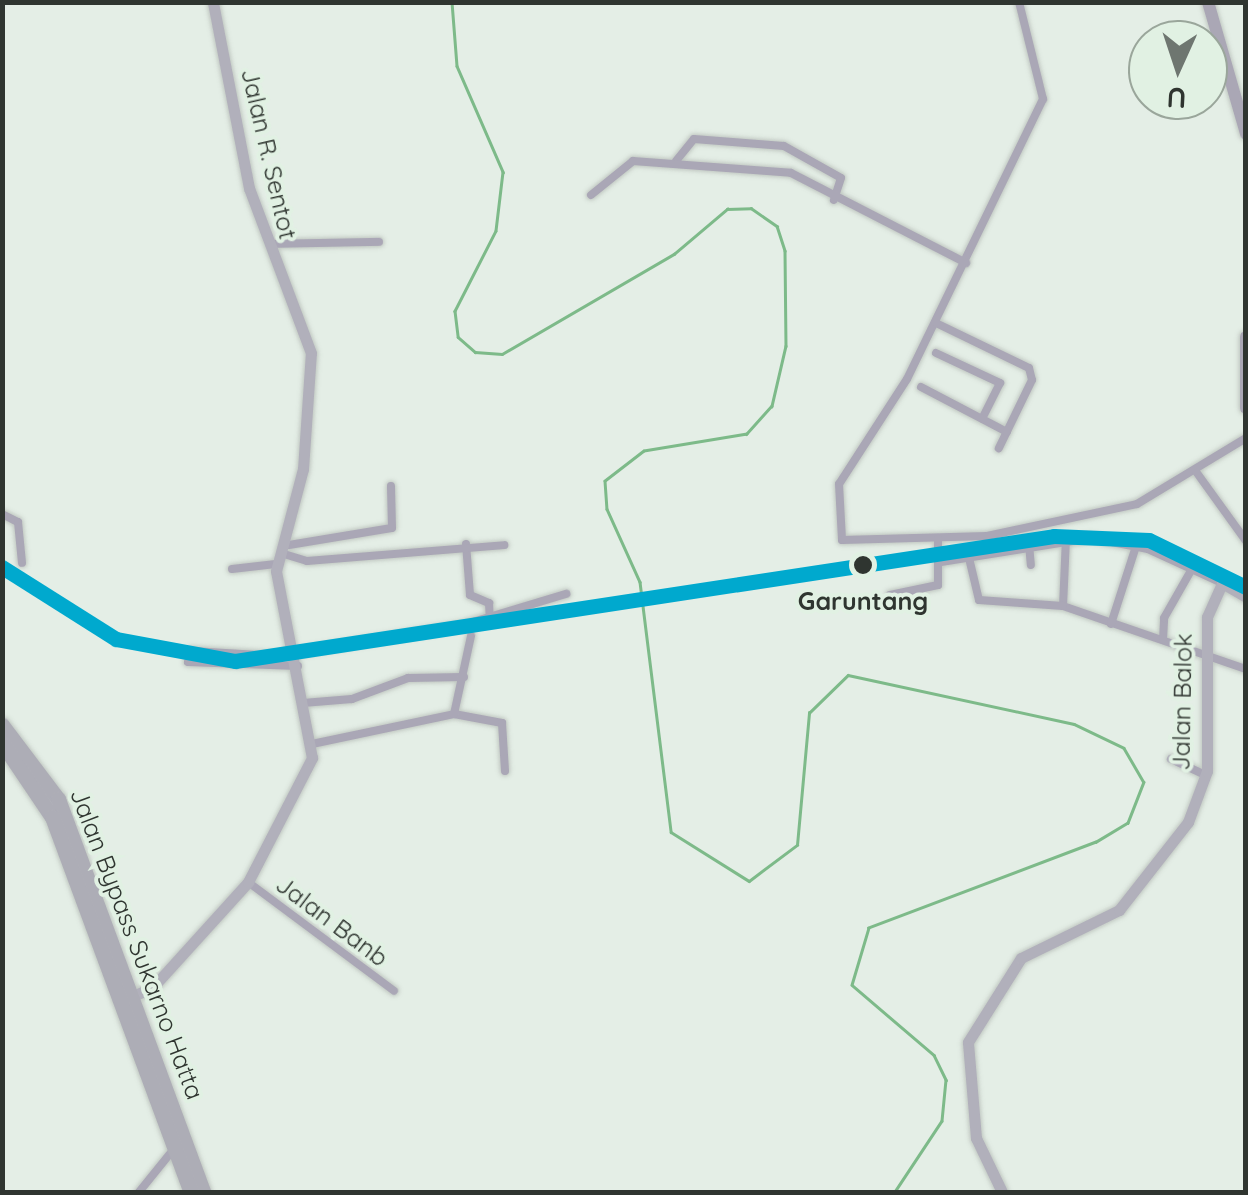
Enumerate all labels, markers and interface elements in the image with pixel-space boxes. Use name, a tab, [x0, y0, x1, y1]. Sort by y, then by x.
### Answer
north arrow	[1128, 20, 1228, 120]
street label: Jalan R. Sentot	[235, 66, 303, 242]
text: U	[1166, 80, 1187, 116]
marker: Garuntang	[847, 549, 879, 581]
place label: Garuntang	[798, 586, 928, 616]
street label: Jalan Balok	[1166, 633, 1198, 771]
street label: Jalan Bypass Sukarno Hatta	[64, 784, 210, 1104]
street label: Jalan Banb	[270, 869, 394, 973]

